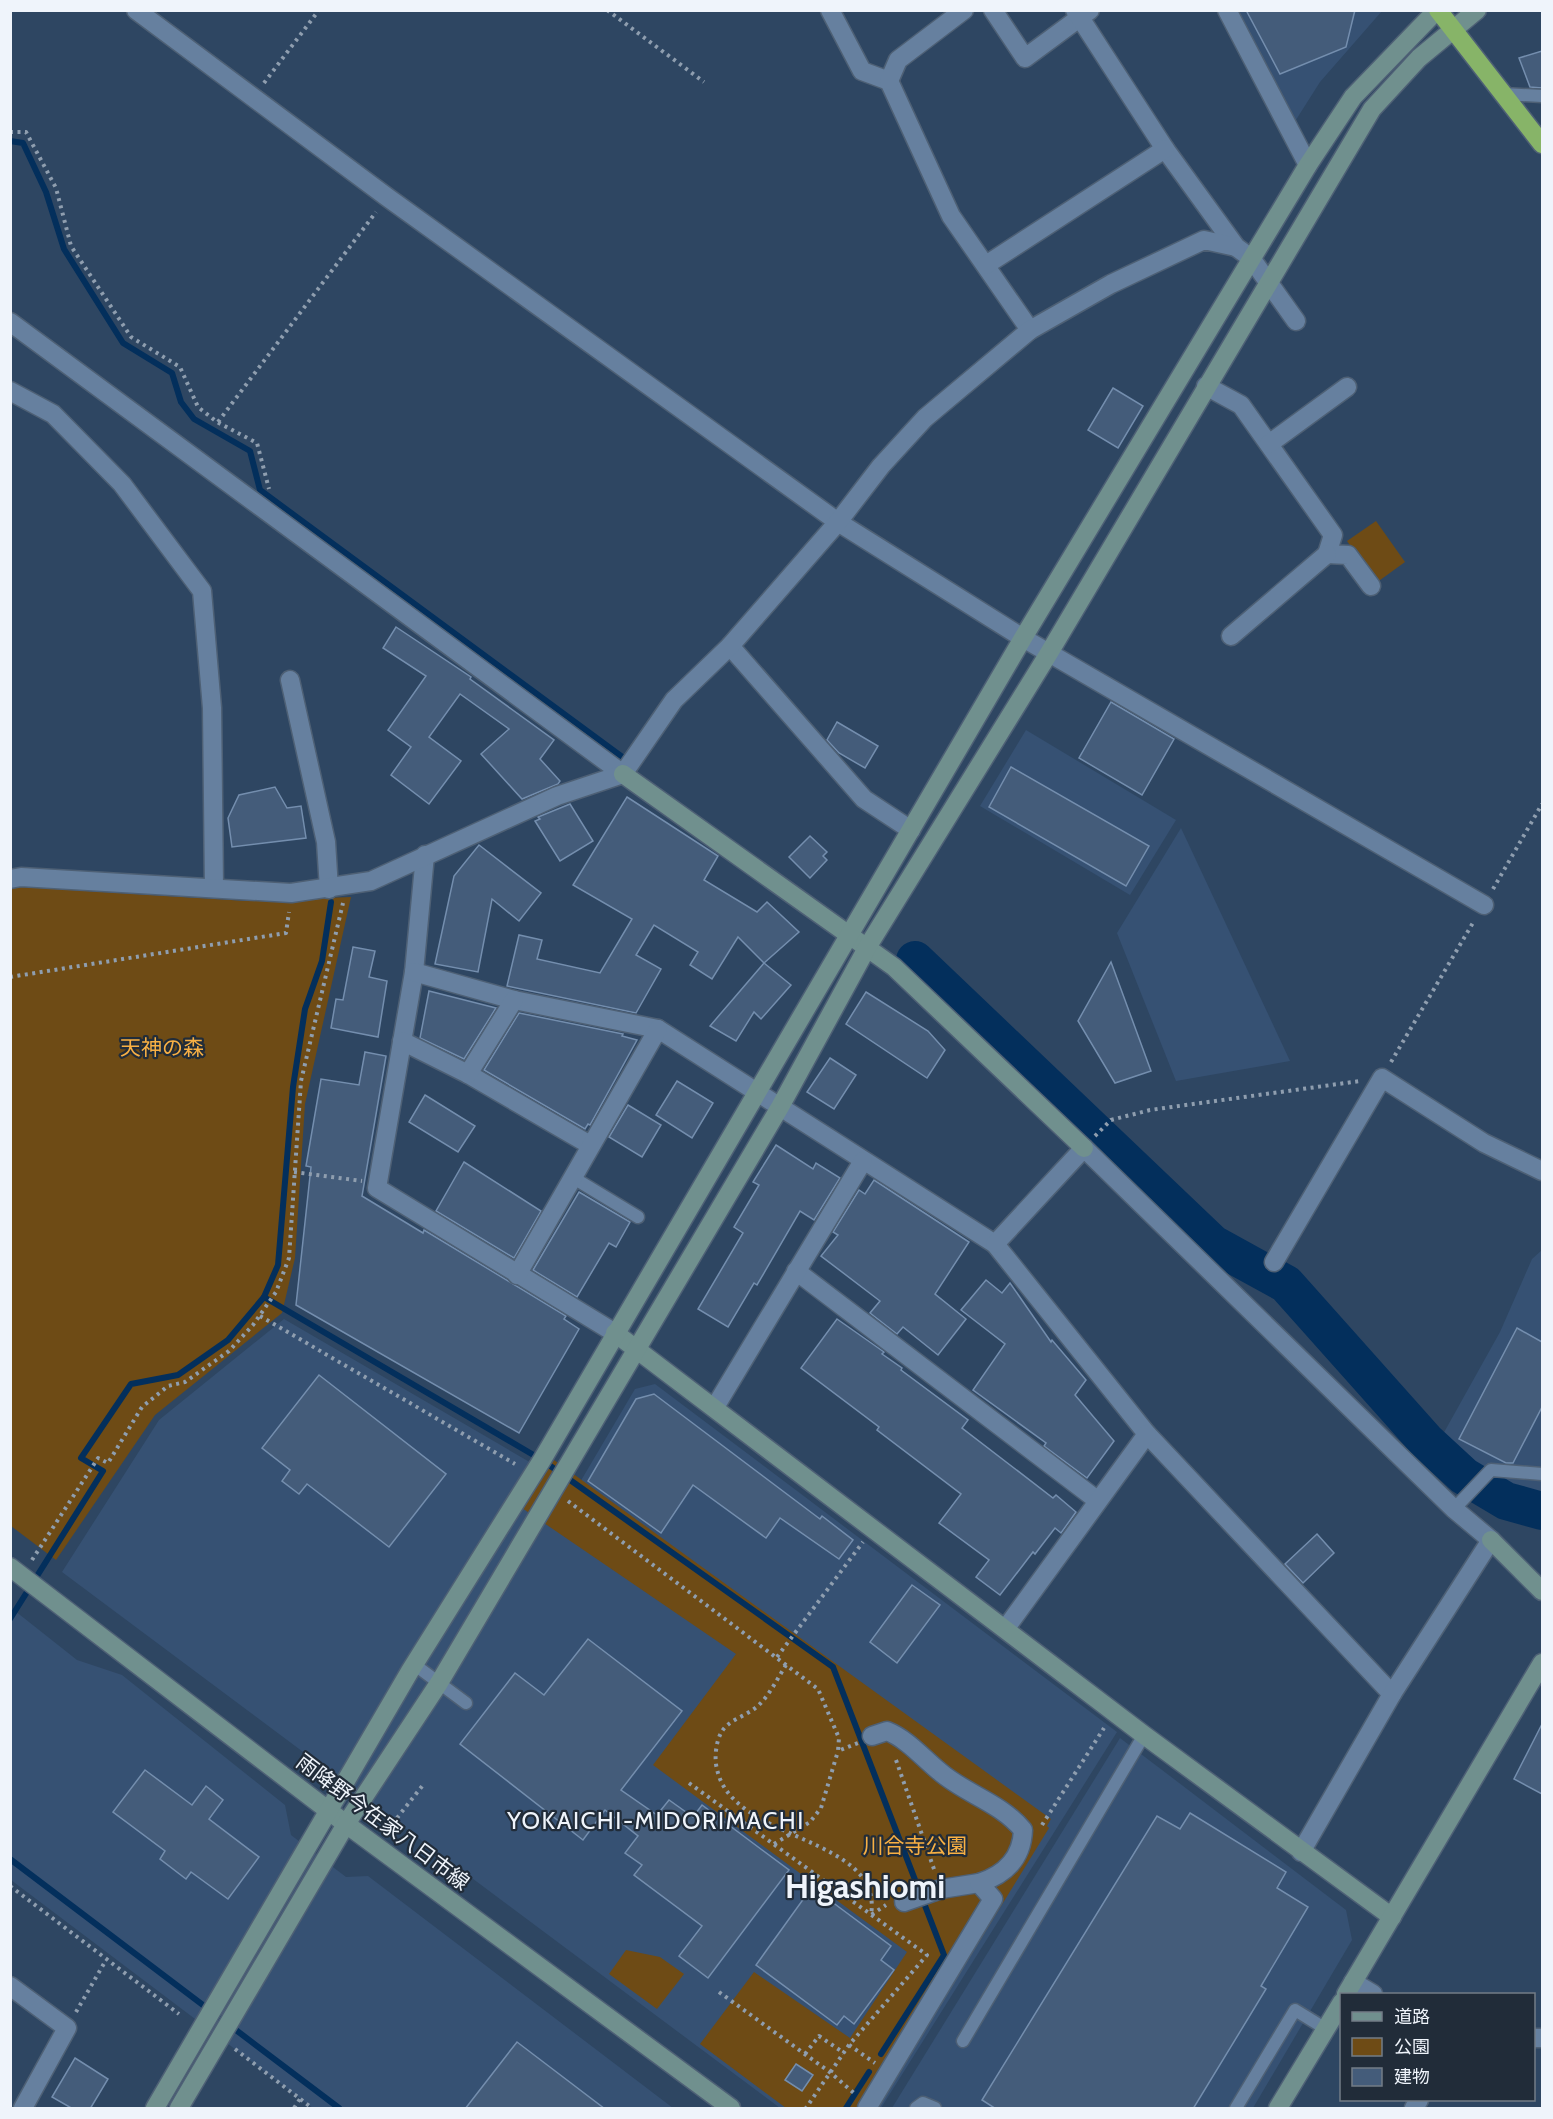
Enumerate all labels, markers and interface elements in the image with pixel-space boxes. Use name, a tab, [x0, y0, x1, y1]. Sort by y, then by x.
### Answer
park label: 天神の森	[120, 1035, 204, 1060]
street label: 雨降野今在家八日市線	[292, 1749, 474, 1895]
district label: YOKAICHI-MIDORIMACHI	[506, 1806, 805, 1835]
park label: 川合寺公園	[863, 1833, 968, 1858]
district label: Higashiomi	[785, 1866, 945, 1906]
legend	[1340, 1993, 1535, 2101]
text: 道路	[1394, 2006, 1430, 2028]
text: 公園	[1394, 2036, 1430, 2058]
text: 建物	[1394, 2066, 1430, 2088]

